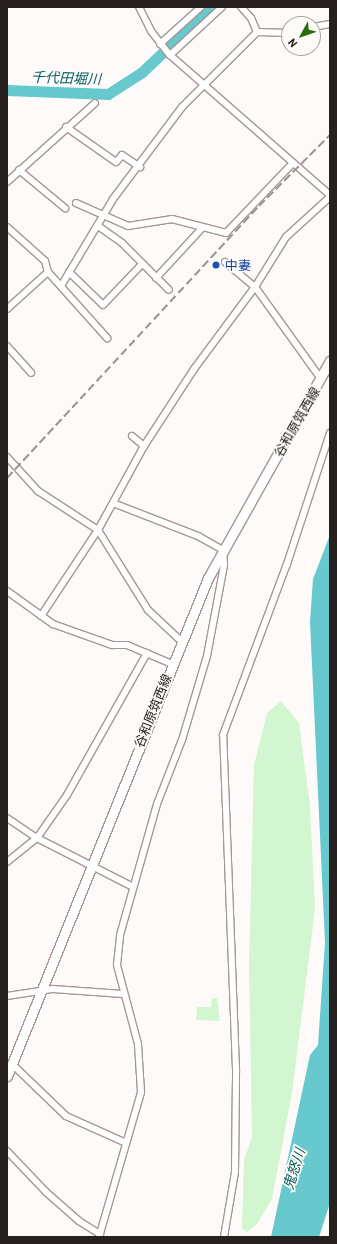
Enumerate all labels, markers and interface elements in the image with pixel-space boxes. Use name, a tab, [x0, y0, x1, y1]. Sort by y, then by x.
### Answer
north arrow	[281, 16, 321, 56]
text: N	[285, 36, 300, 50]
water label: 千代田堀川	[31, 68, 101, 88]
place label: 中妻	[225, 257, 251, 273]
marker: 中妻	[210, 259, 222, 271]
street label: 谷和原筑西線	[271, 384, 323, 460]
street label: 谷和原筑西線	[131, 672, 175, 750]
water label: 鬼怒川	[280, 1146, 308, 1192]

